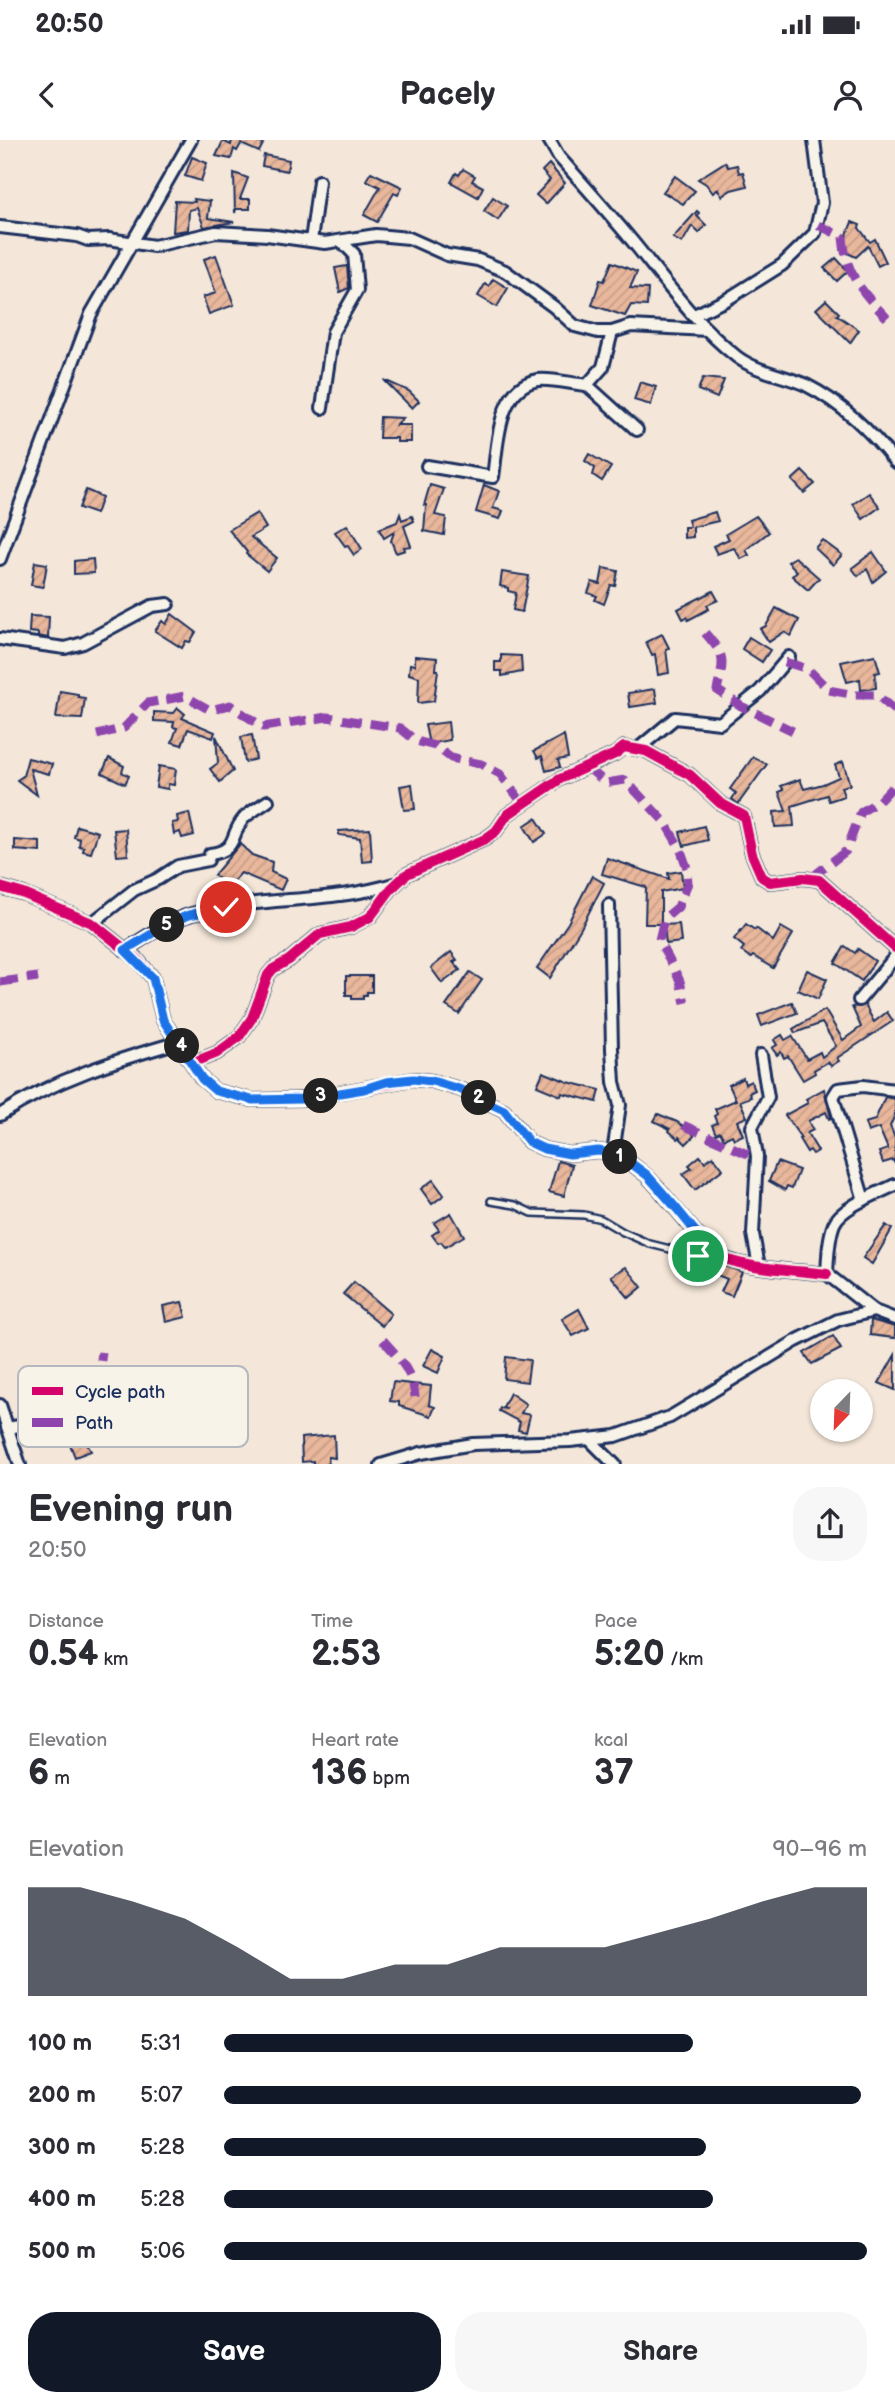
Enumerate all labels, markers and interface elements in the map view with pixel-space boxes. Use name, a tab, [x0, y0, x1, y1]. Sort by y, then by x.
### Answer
text: 20:50	[35, 9, 104, 40]
text: Pacely	[400, 75, 495, 114]
icon: back	[28, 76, 66, 114]
icon: person	[829, 76, 867, 114]
pin	[196, 877, 256, 937]
icon: check	[207, 888, 245, 926]
pin: 5	[150, 908, 184, 942]
text: 5	[161, 913, 172, 936]
pin: 4	[164, 1028, 200, 1063]
text: 4	[176, 1034, 187, 1057]
pin: 3	[304, 1079, 338, 1114]
pin: 2	[462, 1080, 496, 1116]
text: 3	[315, 1084, 326, 1107]
text: 2	[473, 1086, 484, 1109]
pin: 1	[602, 1140, 638, 1174]
text: 1	[616, 1145, 624, 1168]
pin	[668, 1226, 728, 1286]
icon: arrive	[679, 1237, 717, 1275]
legend	[18, 1366, 248, 1447]
north arrow	[810, 1379, 873, 1442]
map controls	[810, 1379, 873, 1442]
text: Cycle path	[75, 1381, 165, 1404]
text: Path	[75, 1412, 113, 1435]
text: Evening run	[28, 1487, 233, 1532]
button: share	[793, 1487, 867, 1561]
text: 20:50	[28, 1536, 86, 1564]
text: Distance	[28, 1610, 104, 1633]
text: Time	[311, 1610, 353, 1633]
text: Pace	[594, 1610, 637, 1633]
text: 0.54	[28, 1633, 98, 1676]
text: 2:53	[311, 1633, 381, 1676]
text: 5:20	[594, 1633, 665, 1676]
text: km	[98, 1648, 128, 1671]
text: /km	[665, 1648, 704, 1671]
text: Elevation	[28, 1729, 107, 1752]
text: Heart rate	[311, 1729, 399, 1752]
text: kcal	[594, 1729, 628, 1752]
text: 6	[28, 1752, 49, 1795]
text: 136	[311, 1752, 367, 1795]
text: 37	[594, 1752, 634, 1795]
text: m	[49, 1767, 70, 1790]
text: bpm	[367, 1767, 410, 1790]
text: Elevation	[28, 1835, 124, 1863]
text: 90–96 m	[772, 1835, 867, 1863]
text: 100 m	[28, 2029, 92, 2057]
text: 5:31	[140, 2029, 181, 2057]
text: 200 m	[28, 2081, 96, 2109]
text: 5:07	[140, 2081, 183, 2109]
text: 300 m	[28, 2133, 96, 2161]
text: 5:28	[140, 2133, 185, 2161]
text: 400 m	[28, 2185, 96, 2213]
text: 5:28	[140, 2185, 185, 2213]
text: 500 m	[28, 2237, 96, 2265]
text: 5:06	[140, 2237, 185, 2265]
button: Save	[28, 2312, 441, 2392]
button: Share	[455, 2312, 867, 2392]

